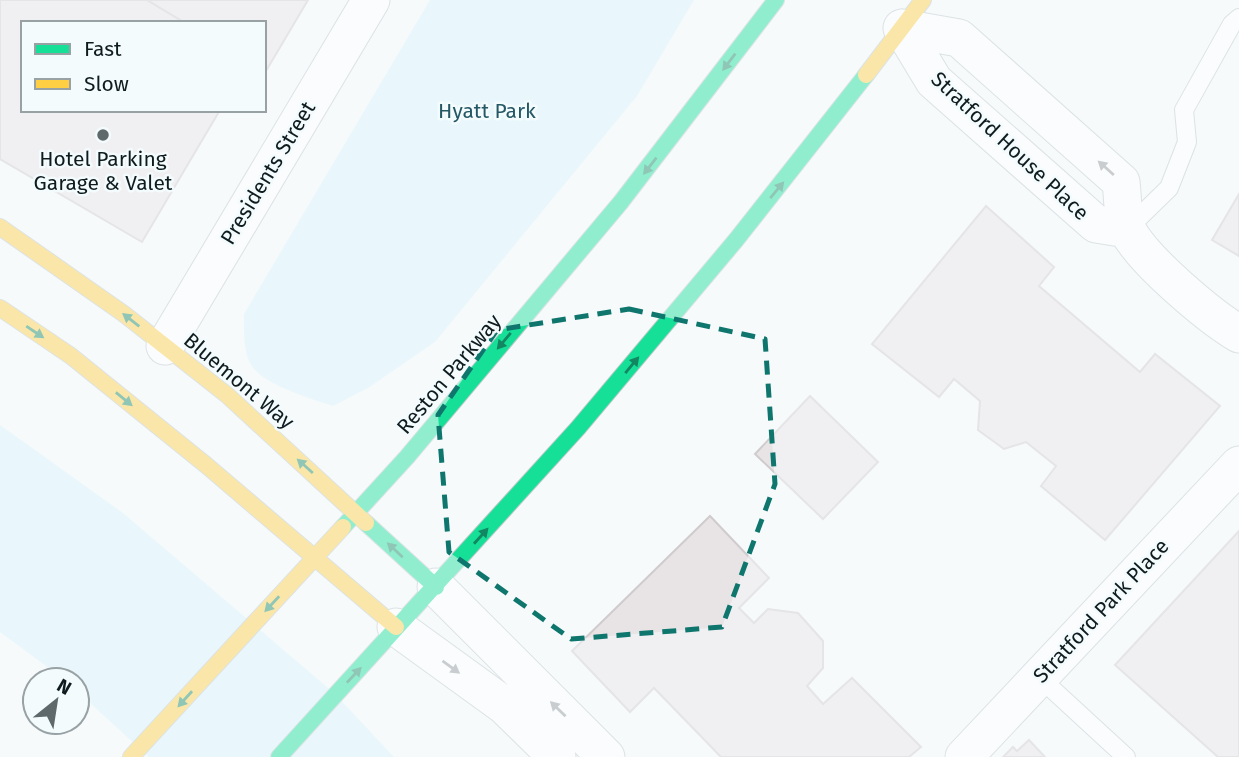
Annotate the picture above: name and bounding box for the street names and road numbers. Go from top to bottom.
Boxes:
street label: Stratford House Place [926,66,1094,226]
street label: Presidents Street [215,96,321,249]
street label: Reston Parkway [391,308,507,439]
street label: Bluemont Way [178,327,300,435]
street label: Stratford Park Place [1028,534,1174,688]

